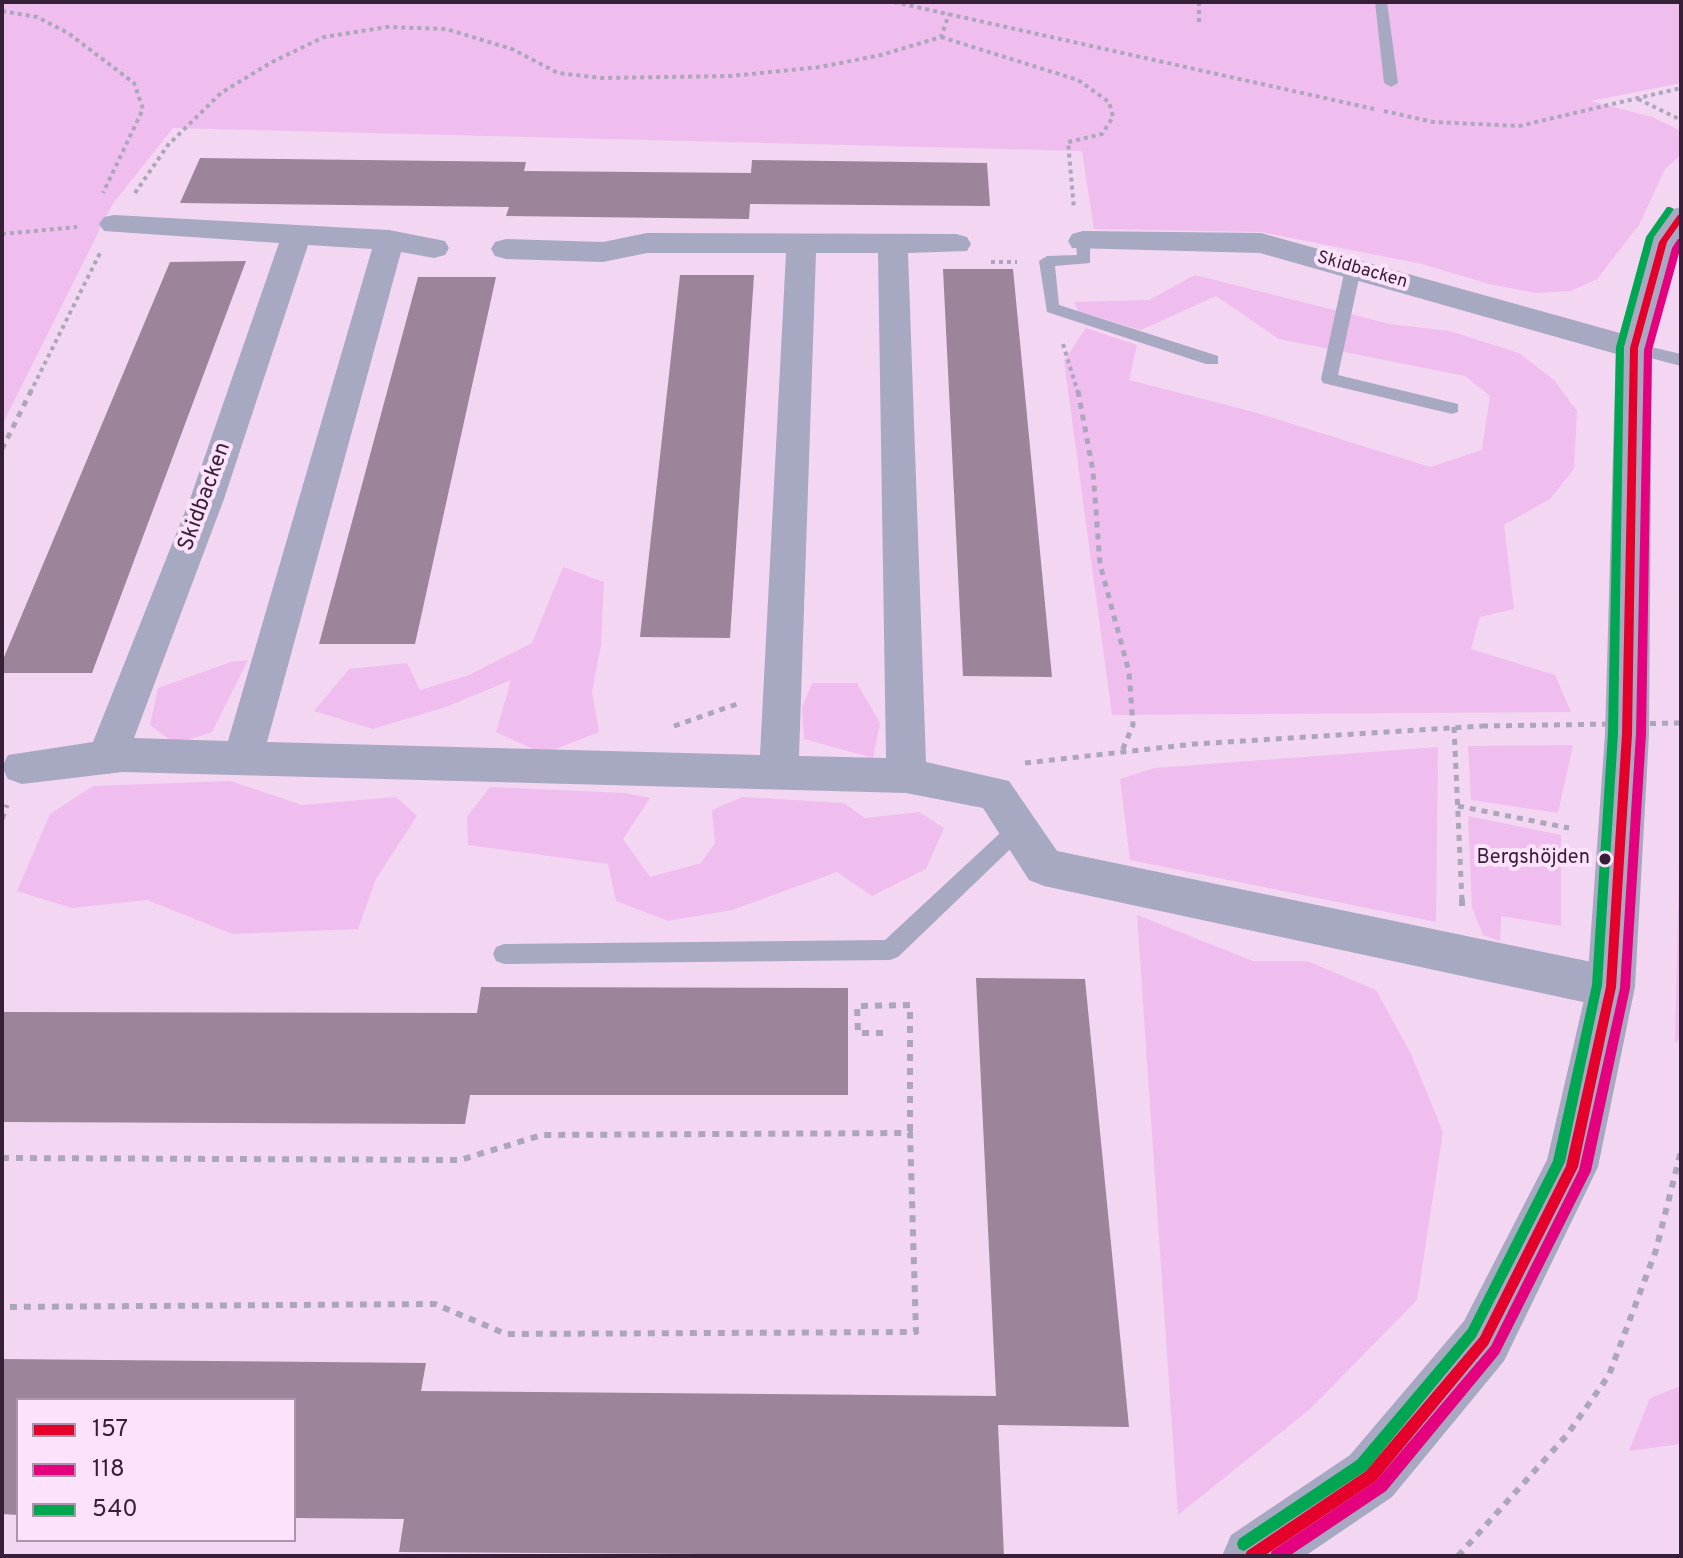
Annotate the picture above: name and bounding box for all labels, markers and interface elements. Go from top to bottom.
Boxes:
street label: Skidbacken [1314,248,1410,294]
street label: Skidbacken [174,439,238,555]
place label: Bergshöjden [1476,847,1590,871]
marker: Bergshöjden [1597,851,1613,867]
legend [16,1398,296,1542]
text: 157 [92,1415,128,1445]
text: 118 [92,1455,125,1485]
text: 540 [92,1495,138,1525]

